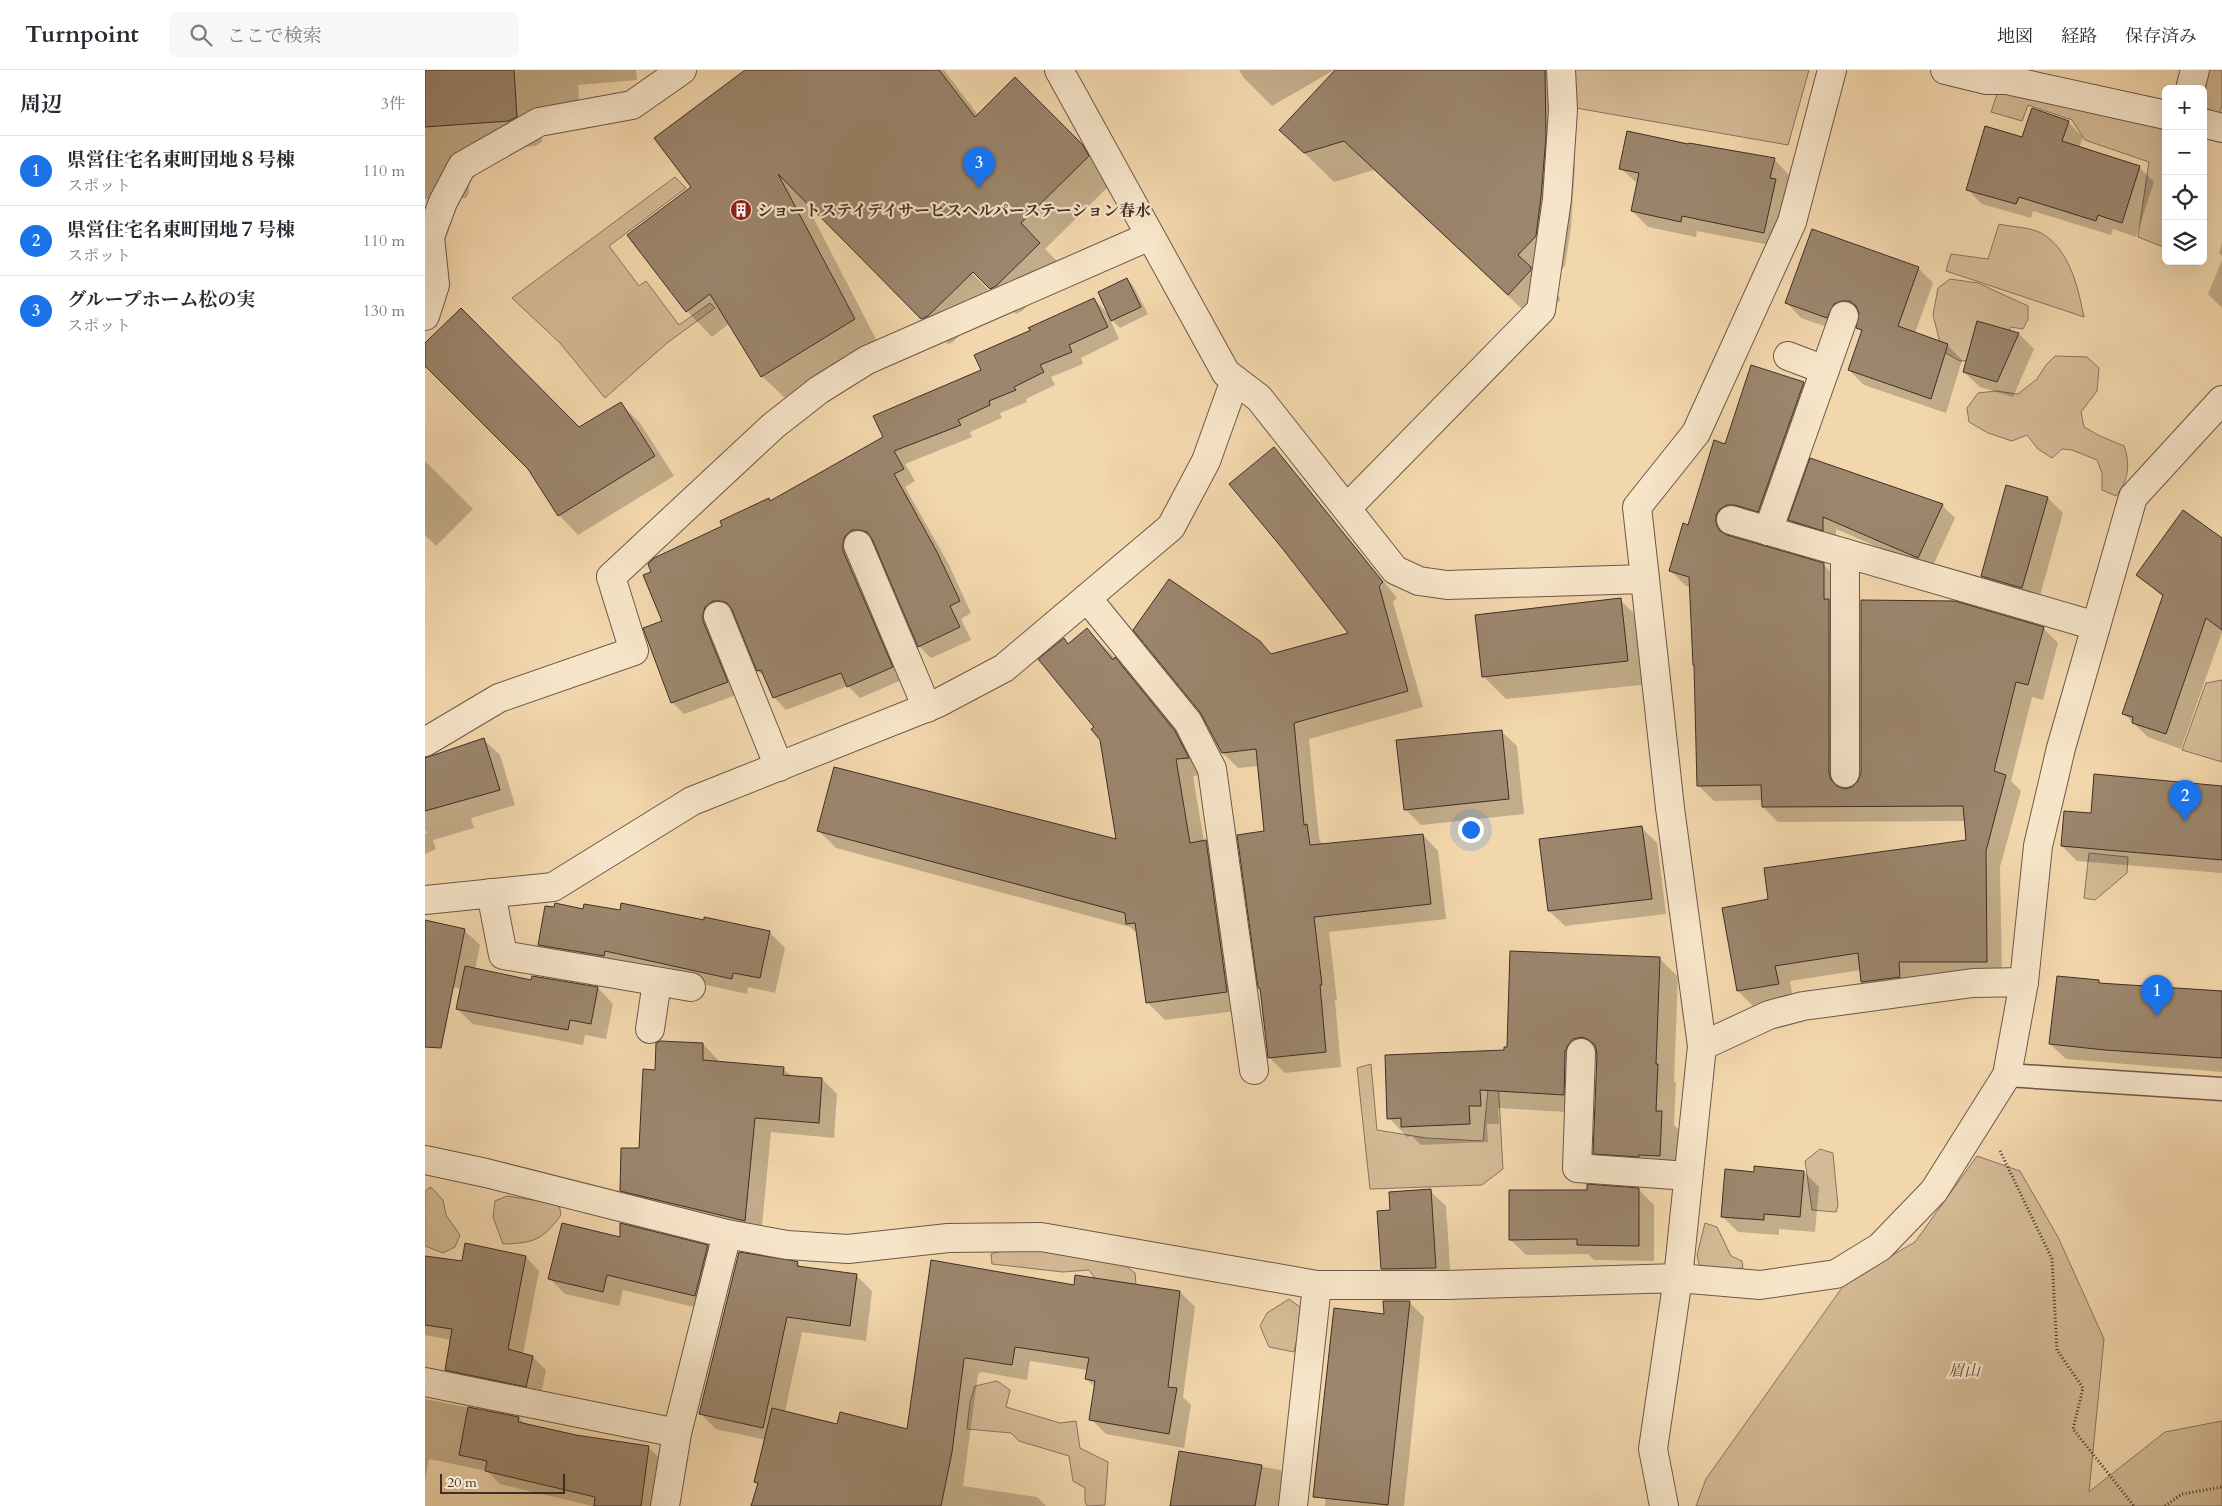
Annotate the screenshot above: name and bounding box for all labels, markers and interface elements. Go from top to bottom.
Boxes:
search box [169,12,519,57]
text: Turnpoint [25,18,139,51]
icon: search [187,21,215,49]
text: ここで検索 [227,23,322,49]
text: 地図 [1997,24,2033,49]
text: 経路 [2061,24,2097,49]
text: 保存済み [2125,24,2197,49]
map controls [2162,85,2207,265]
button: + [2162,85,2207,130]
text: 周辺 [20,90,62,119]
text: 3件 [381,93,405,115]
button: − [2162,130,2207,175]
text: 県営住宅名東町団地８号棟 [67,147,295,173]
pin: 3 [963,147,995,188]
text: 1 [32,160,40,182]
text: 110 m [363,160,405,182]
text: スポット [67,175,131,197]
button: locate [2162,175,2207,220]
building icon: ショートステイデイサービスヘルパーステーション春水 [729,198,753,222]
place label: ショートステイデイサービスヘルパーステーション春水 [757,200,1151,222]
text: 県営住宅名東町団地７号棟 [67,217,295,243]
button: layers [2162,220,2207,265]
text: 2 [32,230,40,252]
text: 110 m [363,230,405,252]
text: スポット [67,245,131,267]
text: グループホーム松の実 [67,287,255,313]
text: 3 [32,300,40,322]
text: 130 m [363,300,405,322]
text: スポット [67,315,131,337]
pin: 2 [2169,780,2201,821]
your location [1458,817,1484,843]
pin: 1 [2141,975,2173,1016]
park label: 眉山 [1948,1360,1982,1382]
scale bar [440,1471,565,1494]
text: 20 m [447,1473,477,1492]

